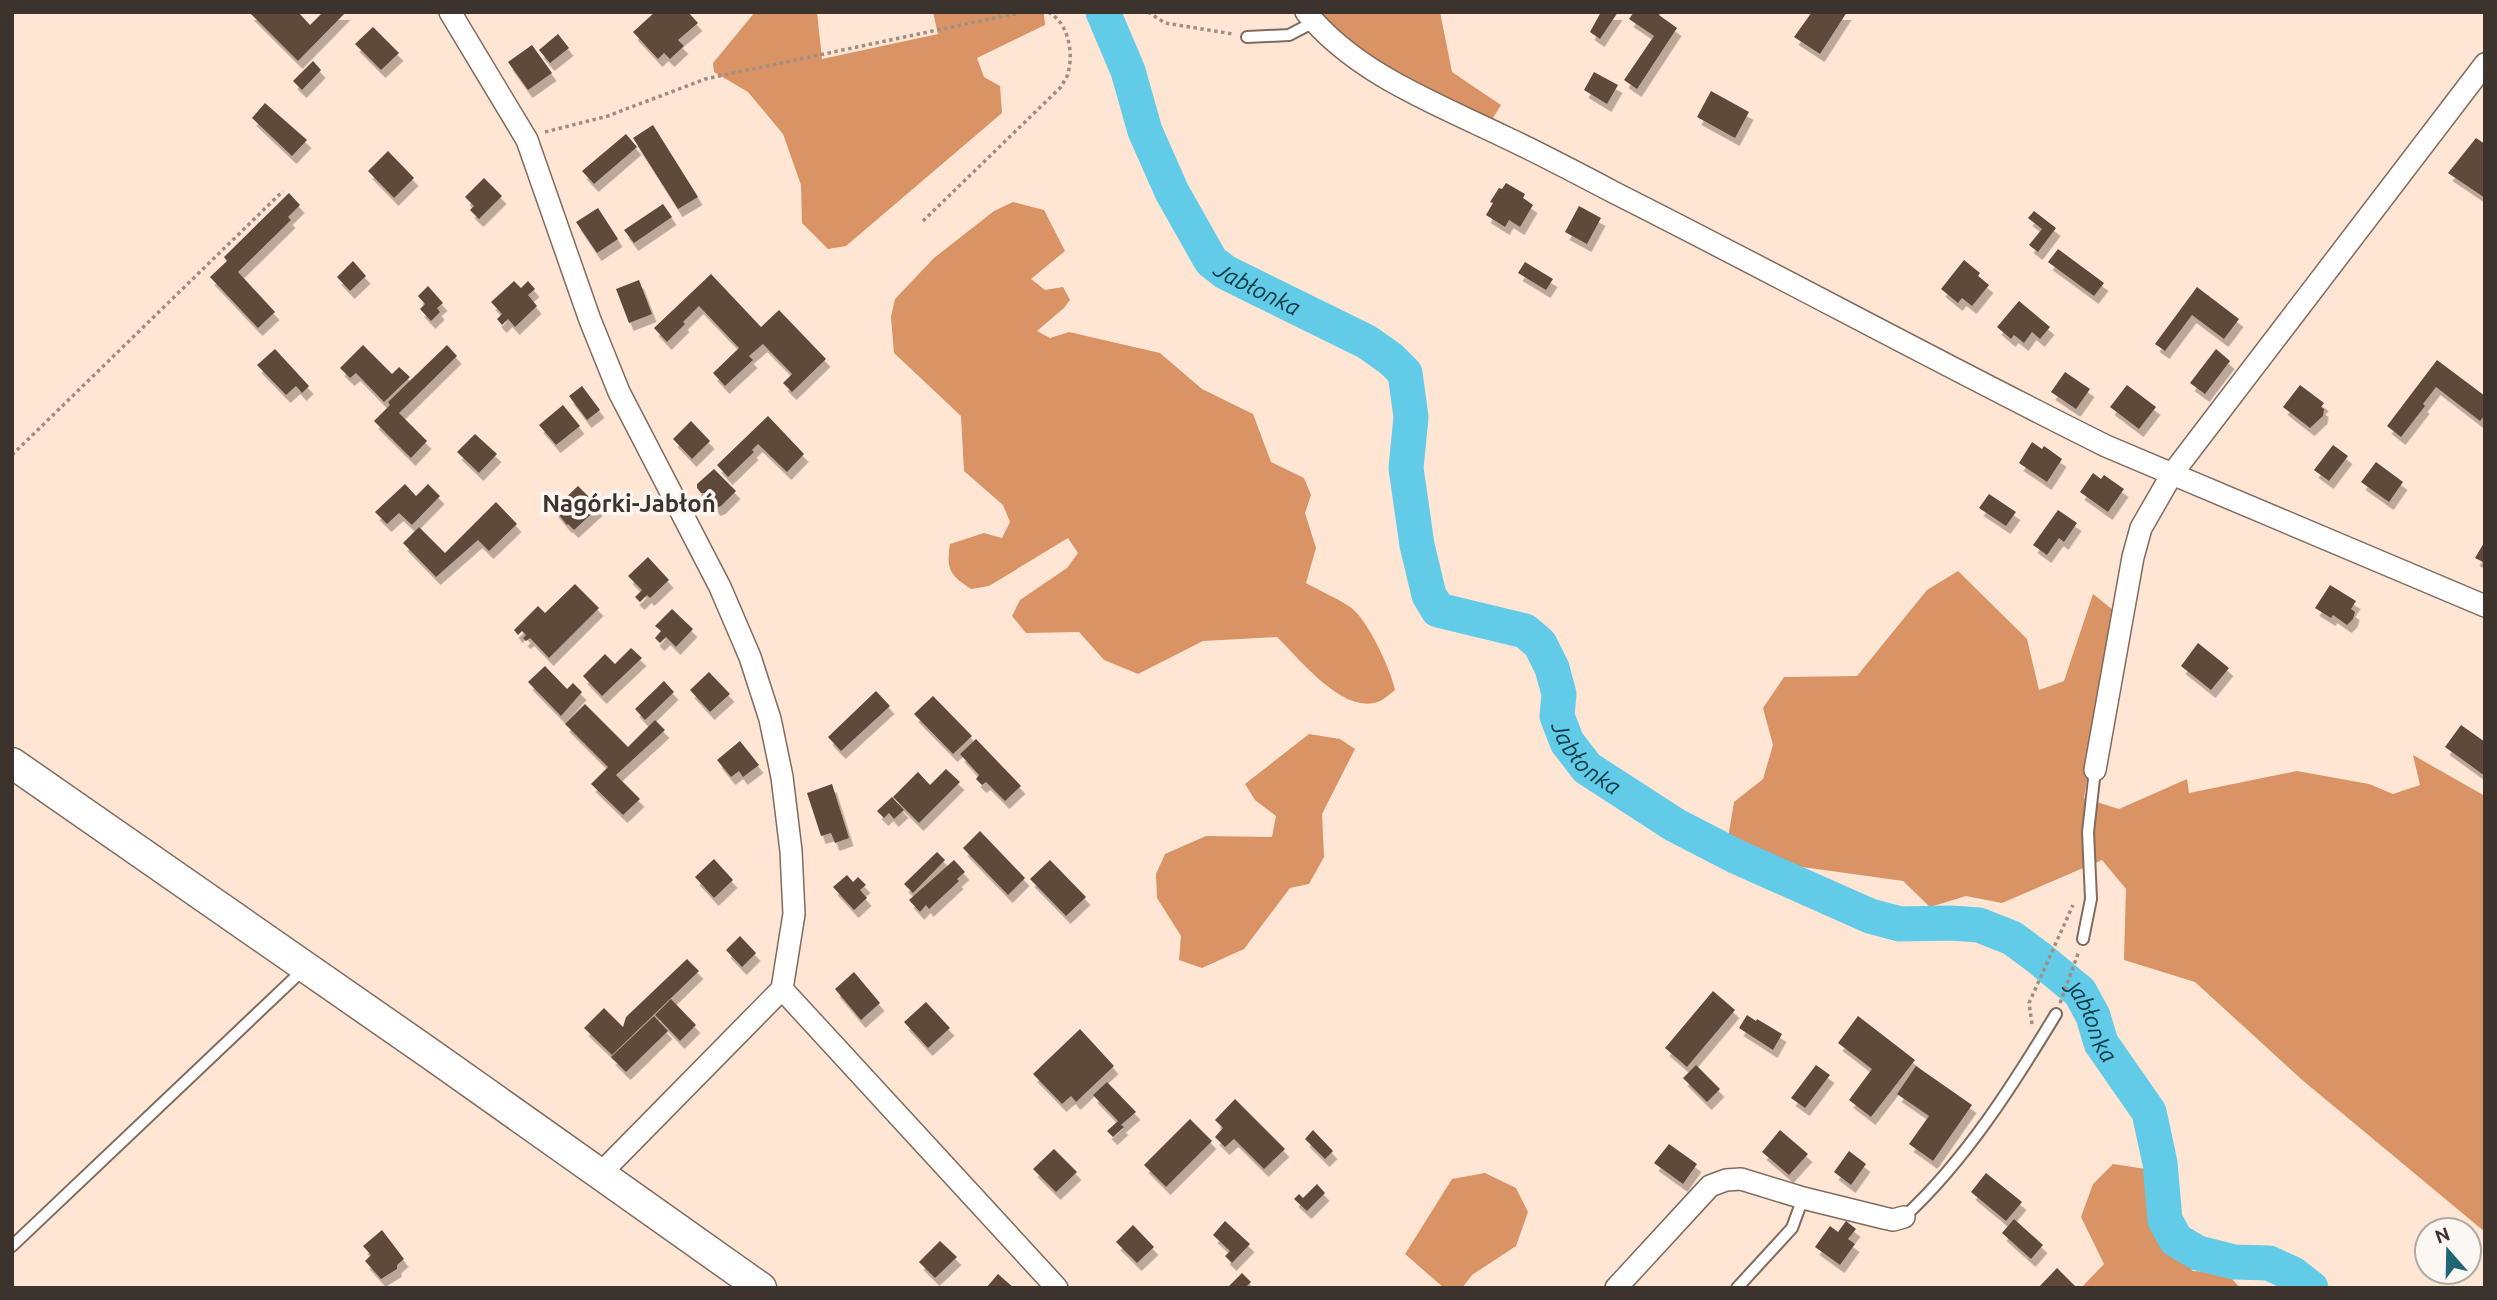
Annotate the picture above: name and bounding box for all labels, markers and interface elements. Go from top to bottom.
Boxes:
water label: Jabłonka [1209,256,1305,320]
district label: Nagórki-Jabłoń [542,490,716,517]
water label: Jabłonka [1547,717,1626,799]
water label: Jabłonka [2059,971,2123,1066]
north arrow [2413,1216,2483,1286]
text: N [2432,1222,2453,1248]

